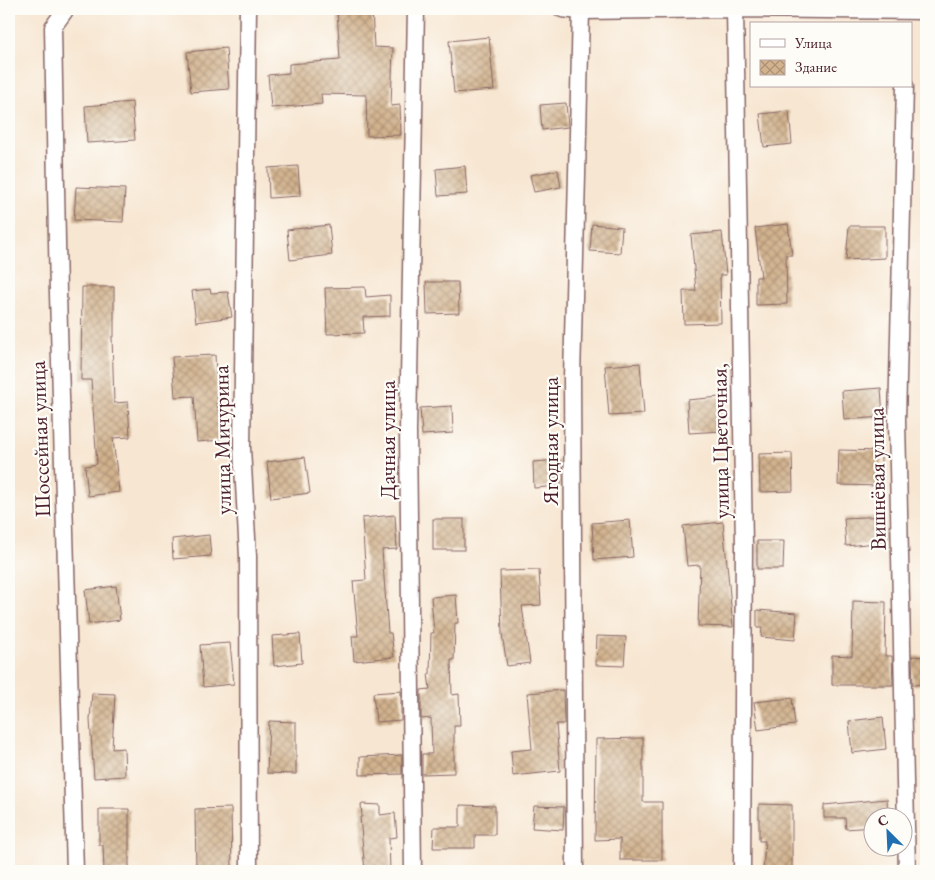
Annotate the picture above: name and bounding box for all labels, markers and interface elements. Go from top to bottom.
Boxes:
legend [750,22,912,88]
text: Улица [794,33,832,52]
text: Здание [795,57,837,76]
street label: Шоссейная улица [23,360,57,518]
street label: улица Цветочная, [704,363,736,519]
street label: улица Мичурина [206,365,238,515]
street label: Ягодная улица [536,376,565,506]
street label: Дачная улица [373,380,402,500]
street label: Вишнёвая улица [861,407,893,551]
north arrow [862,808,912,858]
text: С [875,810,891,830]

